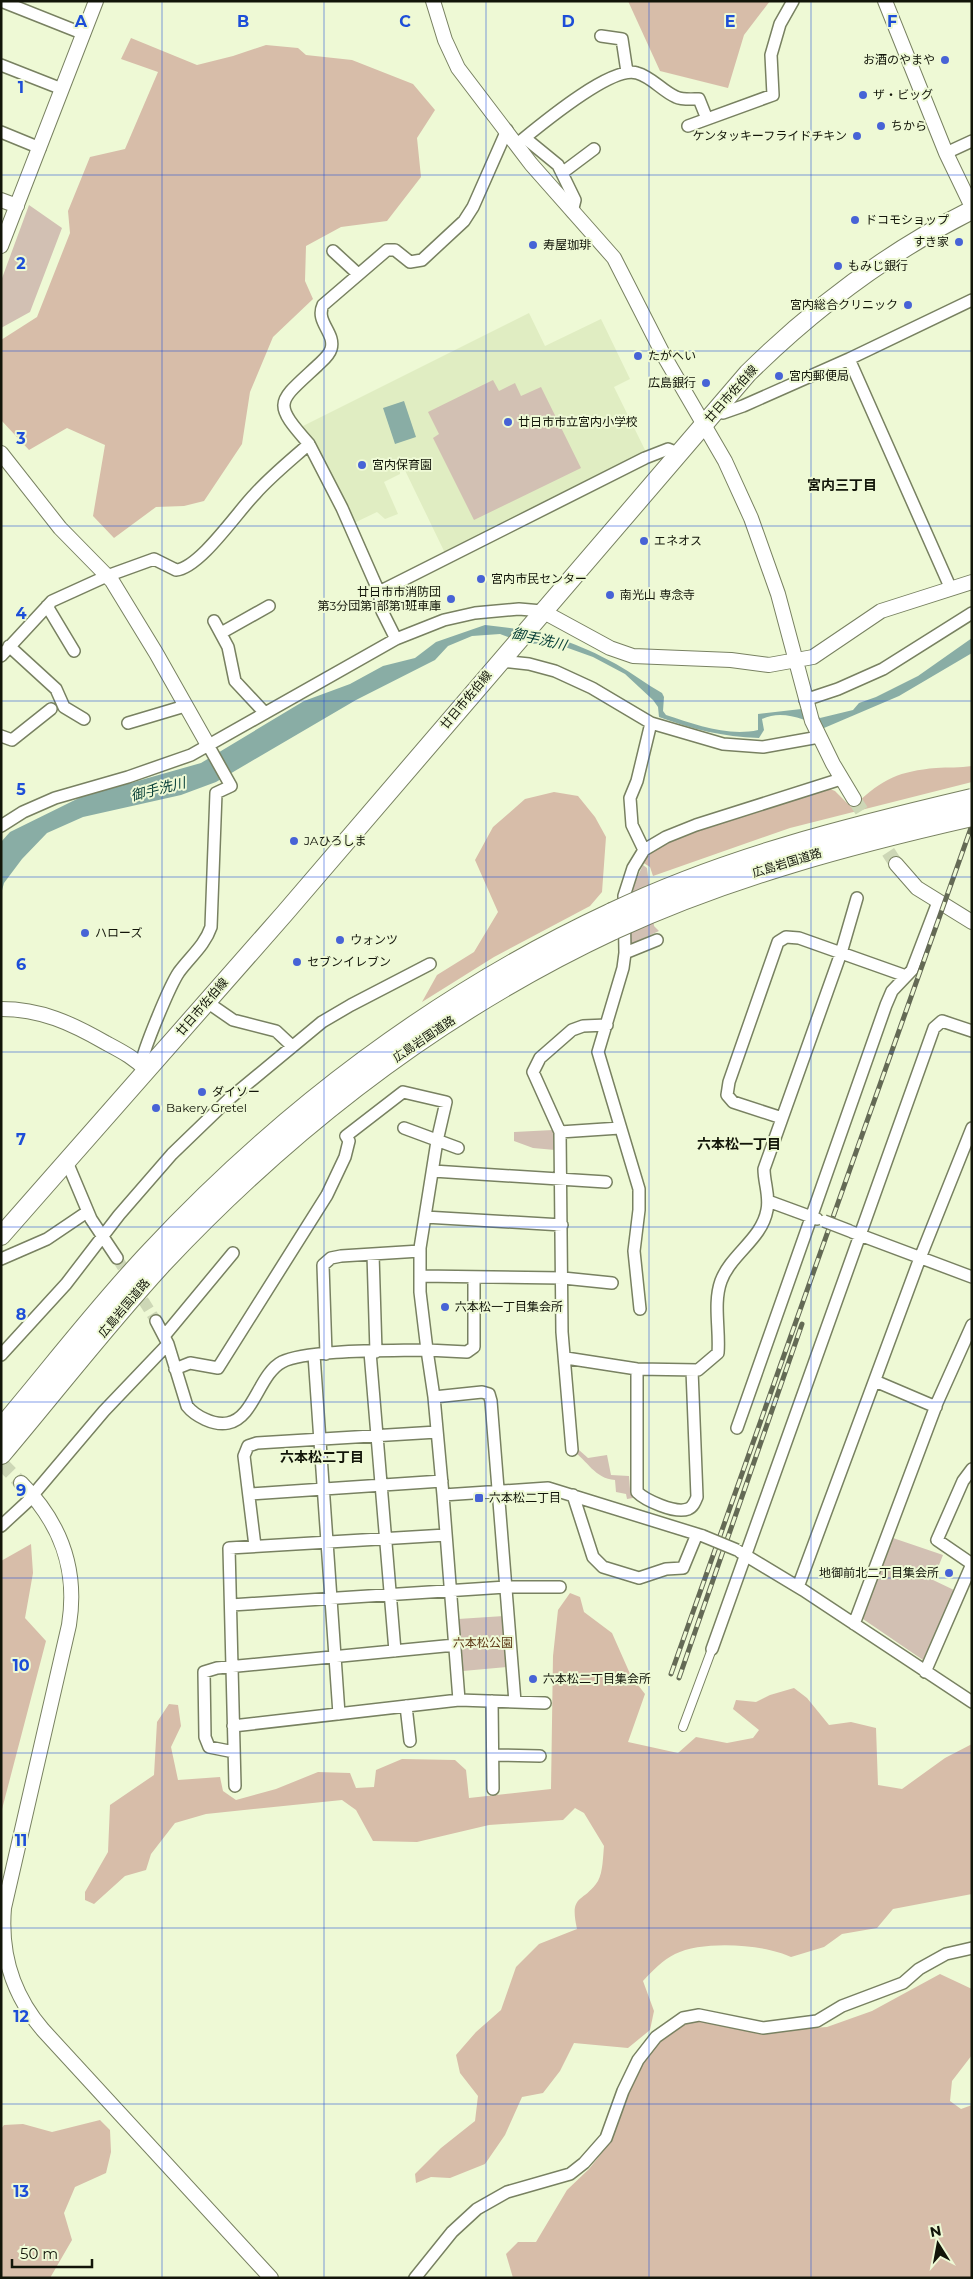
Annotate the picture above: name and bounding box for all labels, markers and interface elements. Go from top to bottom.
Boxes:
text: A [74,12,88,31]
text: B [237,12,249,31]
text: C [399,12,411,31]
text: D [561,12,575,31]
text: E [725,12,735,31]
text: F [887,12,897,31]
place label: お酒のやまや [863,52,935,67]
marker: お酒のやまや [939,54,951,66]
text: 1 [18,78,24,97]
place label: ザ・ビッグ [873,87,933,102]
marker: ザ・ビッグ [857,89,869,101]
place label: ちから [891,118,927,133]
marker: ちから [875,120,887,132]
place label: ケンタッキーフライドチキン [692,128,847,143]
marker: ケンタッキーフライドチキン [851,130,863,142]
place label: ドコモショップ [865,212,949,227]
marker: ドコモショップ [849,214,861,226]
place label: すき家 [913,234,949,249]
marker: すき家 [953,236,965,248]
place label: 寿屋珈琲 [543,237,591,252]
marker: 寿屋珈琲 [527,239,539,251]
text: 2 [16,254,26,273]
place label: もみじ銀行 [848,258,908,273]
marker: もみじ銀行 [832,260,844,272]
place label: 宮内総合クリニック [790,297,898,312]
marker: 宮内総合クリニック [902,299,914,311]
place label: たがへい [648,348,696,363]
marker: たがへい [632,350,644,362]
street label: 廿日市佐伯線 [701,362,760,425]
place label: 宮内郵便局 [789,368,849,383]
marker: 宮内郵便局 [773,370,785,382]
place label: 広島銀行 [648,375,696,390]
marker: 広島銀行 [700,377,712,389]
place label: 廿日市市立宮内小学校 [518,414,638,429]
marker: 廿日市市立宮内小学校 [502,416,514,428]
text: 3 [15,429,26,448]
place label: 宮内保育園 [372,457,432,472]
marker: 宮内保育園 [356,459,368,471]
district label: 宮内三丁目 [807,476,877,494]
place label: エネオス [654,533,702,548]
marker: エネオス [638,535,650,547]
place label: 宮内市民センター [491,571,587,586]
marker: 宮内市民センター [475,573,487,585]
place label: 廿日市市消防団 第3分団第1部第1班車庫 [318,584,441,613]
place label: 南光山 専念寺 [620,587,695,602]
marker: 南光山 専念寺 [604,589,616,601]
marker: 廿日市市消防団 第3分団第1部第1班車庫 [445,593,457,605]
text: 4 [15,604,27,623]
water label: 御手洗川 [510,624,570,655]
street label: 廿日市佐伯線 [437,667,495,732]
water label: 御手洗川 [129,773,189,805]
text: 5 [16,780,26,799]
place label: JAひろしま [303,833,366,848]
marker: JAひろしま [288,835,300,847]
street label: 広島岩国道路 [750,845,823,880]
place label: ハローズ [95,925,142,940]
marker: ハローズ [79,927,91,939]
place label: ウォンツ [350,932,398,947]
marker: ウォンツ [334,934,346,946]
place label: セブンイレブン [307,954,391,969]
text: 6 [16,955,26,974]
marker: セブンイレブン [291,956,303,968]
street label: 廿日市佐伯線 [172,975,231,1039]
street label: 広島岩国道路 [390,1012,458,1065]
place label: ダイソー [212,1084,260,1099]
marker: ダイソー [196,1086,208,1098]
place label: Bakery Gretel [166,1100,247,1115]
marker: Bakery Gretel [150,1102,162,1114]
text: 7 [16,1130,26,1149]
district label: 六本松一丁目 [697,1135,781,1153]
street label: 広島岩国道路 [95,1275,153,1340]
place label: 六本松一丁目集会所 [455,1299,563,1314]
marker: 六本松一丁目集会所 [439,1301,451,1313]
text: 8 [16,1305,26,1324]
district label: 六本松二丁目 [280,1448,364,1466]
text: 9 [16,1481,26,1500]
place label: 六本松二丁目 [489,1490,561,1505]
marker: 六本松二丁目 [473,1492,485,1504]
place label: 地御前北二丁目集会所 [819,1565,939,1580]
marker: 地御前北二丁目集会所 [943,1567,955,1579]
park label: 六本松公園 [453,1635,513,1650]
text: 10 [12,1656,30,1675]
place label: 六本松二丁目集会所 [543,1671,651,1686]
marker: 六本松二丁目集会所 [527,1673,539,1685]
text: 11 [15,1831,27,1850]
text: 12 [13,2007,29,2026]
text: 13 [13,2182,29,2201]
north arrow [913,2219,963,2269]
text: N [928,2221,943,2241]
scale bar [12,2236,92,2268]
text: 50 m [20,2244,58,2263]

